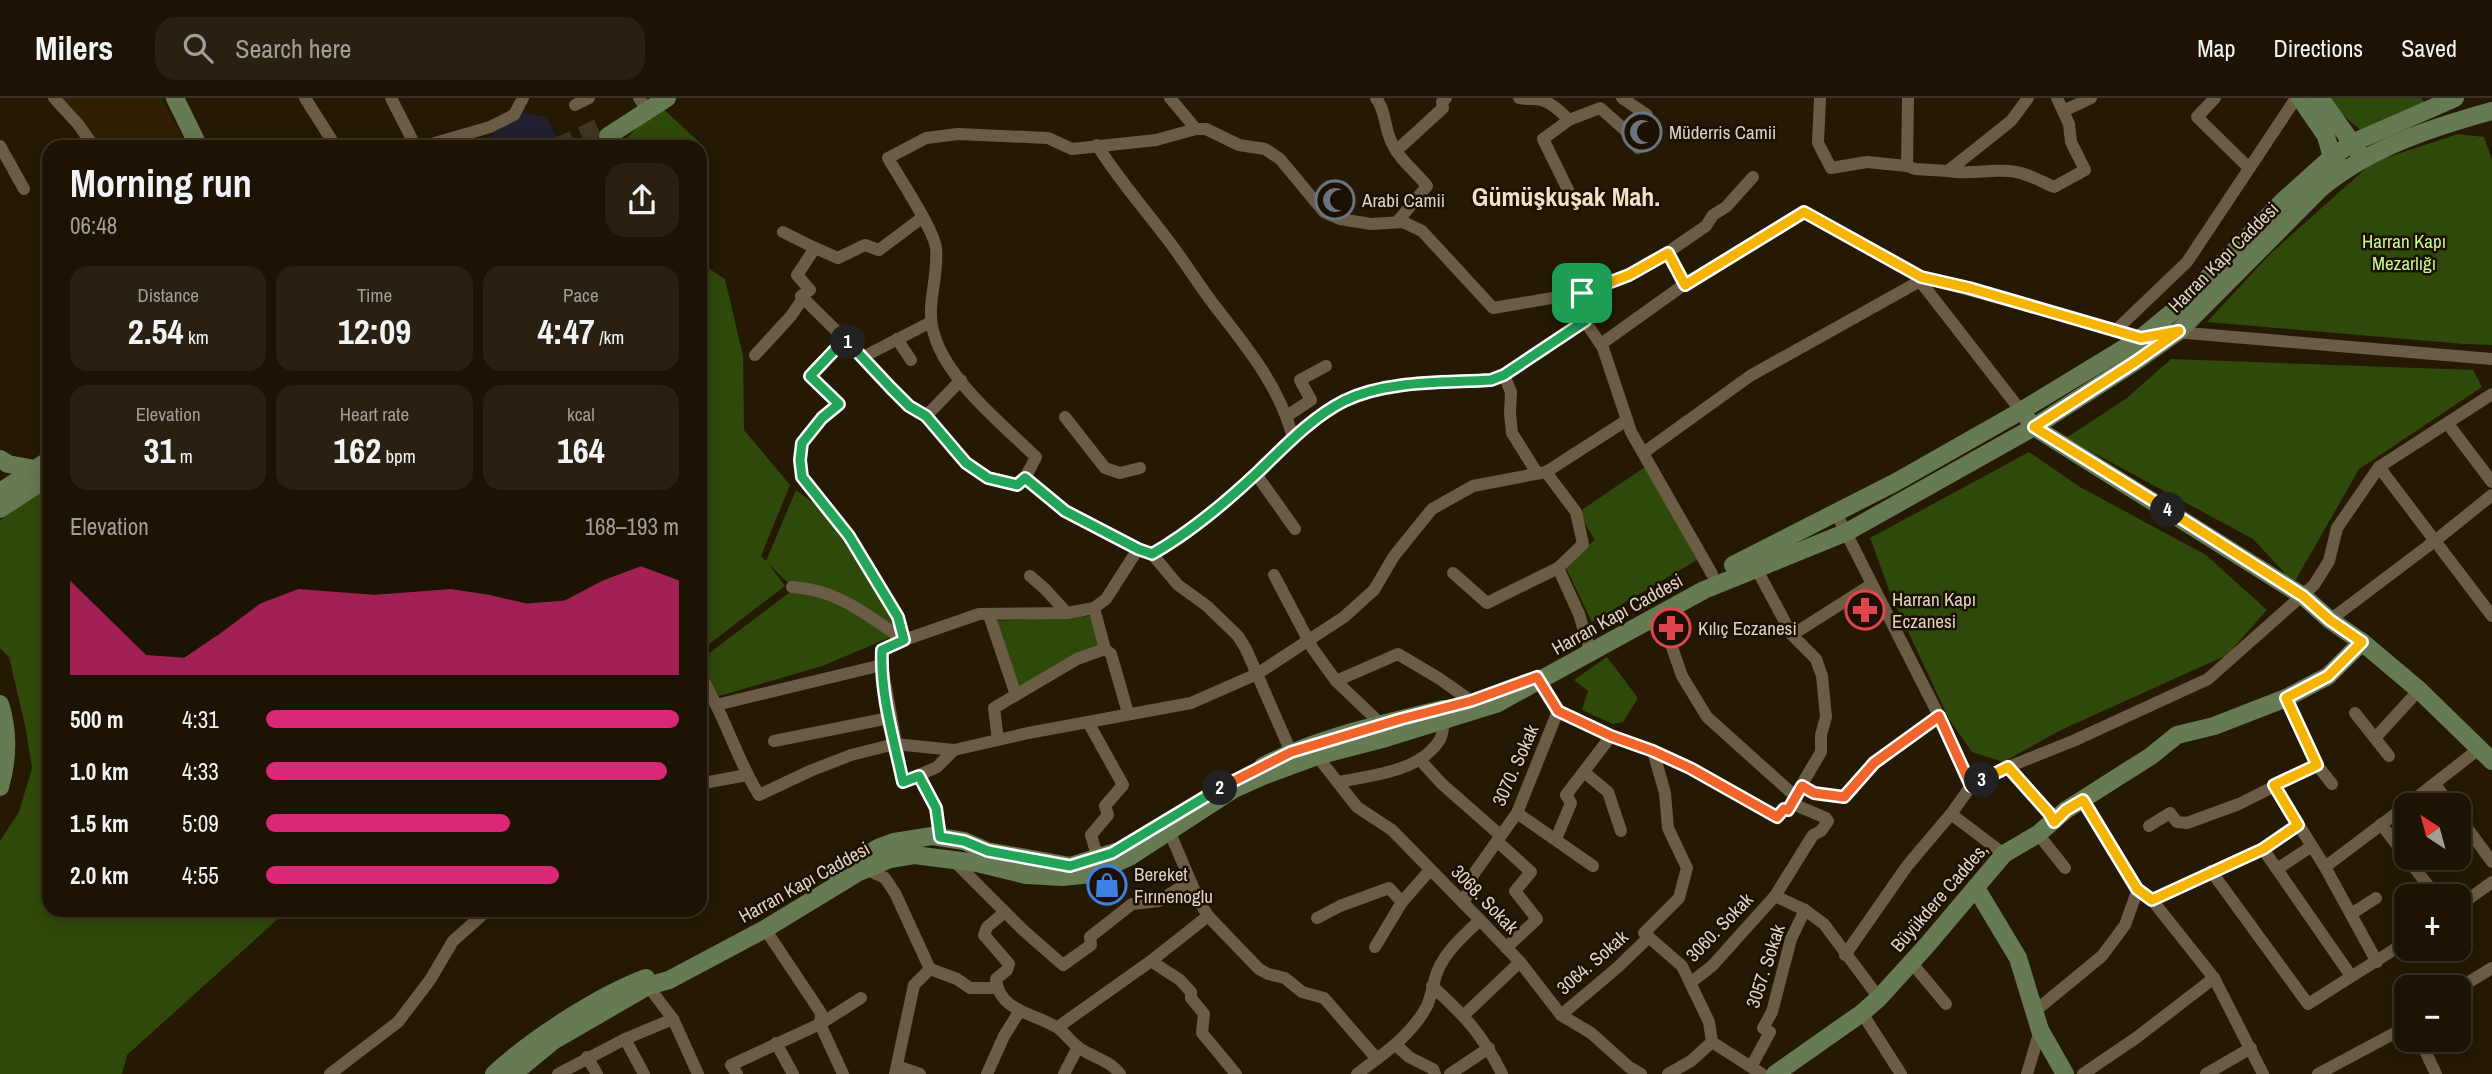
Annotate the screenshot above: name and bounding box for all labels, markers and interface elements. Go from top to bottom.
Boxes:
search box [155,17,645,80]
text: Milers [35,26,113,70]
icon: search [179,29,217,67]
text: Search here [235,31,351,66]
text: Map [2197,32,2235,64]
text: Directions [2273,32,2363,64]
text: Saved [2401,32,2457,64]
mosque icon: Müderris Camii [1621,111,1663,153]
place label: Müderris Camii [1669,119,1776,145]
text: Morning run [70,158,252,209]
button: share [605,163,679,237]
mosque icon: Arabi Camii [1314,179,1356,221]
district label: Gümüşkuşak Mah. [1472,179,1660,214]
place label: Arabi Camii [1361,187,1445,213]
street label: Harran Kapı Caddesi [2162,196,2284,318]
text: 06:48 [70,210,117,241]
park label: Harran Kapı Mezarlığı [2362,228,2446,276]
pin [1552,263,1612,323]
icon: arrive [1563,274,1601,312]
text: Distance [137,282,199,308]
text: Time [357,282,392,308]
text: Pace [563,282,599,308]
text: 2.54 [128,308,184,355]
text: 12:09 [338,308,411,355]
text: 4:47 [537,308,595,355]
text: km [184,324,209,350]
text: /km [595,324,624,350]
pin: 1 [830,324,866,360]
text: 1 [843,328,852,354]
text: Elevation [136,401,201,427]
text: Heart rate [340,401,409,427]
text: kcal [567,401,595,427]
text: 31 [144,427,175,474]
text: 162 [333,427,381,474]
text: 164 [557,427,605,474]
text: m [175,443,193,469]
text: bpm [381,443,416,469]
pin: 4 [2150,492,2186,528]
text: 4 [2163,496,2172,522]
text: Elevation [70,511,149,542]
text: 168–193 m [585,511,679,542]
street label: Harran Kapı Caddesi [1547,567,1687,661]
place label: Harran Kapı Eczanesi [1892,586,1976,634]
pharmacy icon: Harran Kapı Eczanesi [1844,589,1886,631]
pharmacy icon: Kılıç Eczanesi [1650,607,1692,649]
place label: Kılıç Eczanesi [1698,615,1797,641]
text: 500 m [70,704,123,735]
text: 4:31 [182,704,219,735]
street label: 3070. Sokak [1486,720,1545,810]
text: 1.0 km [70,756,129,787]
text: 4:33 [182,756,219,787]
pin: 3 [1965,762,2000,798]
text: 3 [1977,766,1986,792]
pin: 2 [1202,770,1238,806]
text: 2 [1215,774,1224,800]
north arrow [2394,793,2471,870]
map controls [2394,793,2471,1052]
text: 1.5 km [70,808,129,839]
text: 5:09 [182,808,219,839]
street label: Harran Kapı Caddesi [734,835,874,929]
street label: Büyükdere Caddes, [1884,837,1994,957]
street label: 3068. Sokak [1446,859,1525,939]
text: 2.0 km [70,860,129,891]
text: 4:55 [182,860,219,891]
place label: Bereket Fırınenoglu [1134,861,1213,909]
shop icon: Bereket Fırınenoglu [1086,864,1128,906]
button: + [2394,884,2471,961]
street label: 3060. Sokak [1680,887,1759,967]
street label: 3057. Sokak [1739,921,1791,1011]
street label: 3064. Sokak [1551,924,1633,1000]
button: − [2394,975,2471,1052]

